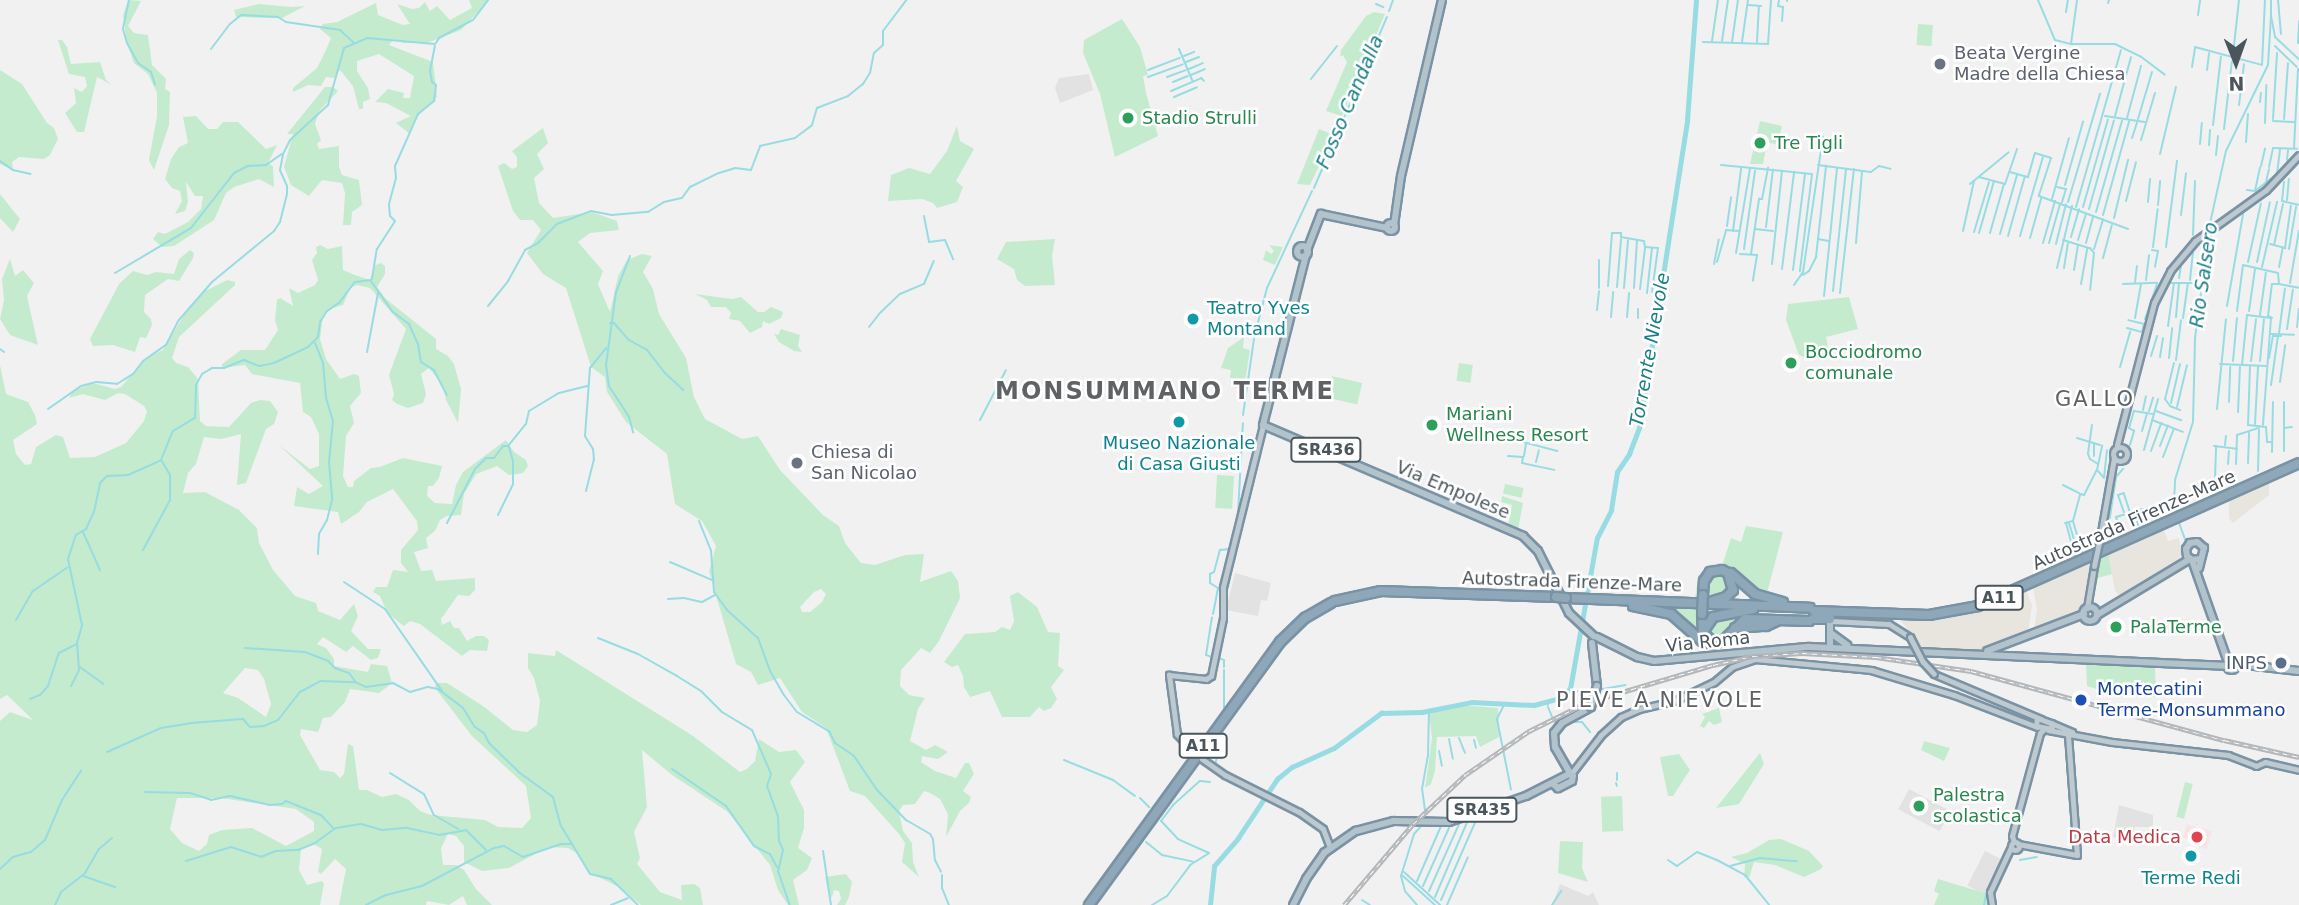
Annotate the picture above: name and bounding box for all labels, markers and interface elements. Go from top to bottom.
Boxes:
north arrow [2201,28,2271,98]
water label: Fosso Candalla [1312,32,1388,172]
place label: Beata Vergine Madre della Chiesa [1954,43,2126,86]
marker: Beata Vergine Madre della Chiesa [1932,56,1948,72]
text: N [2228,73,2245,95]
place label: Stadio Strulli [1142,107,1257,129]
marker: Stadio Strulli [1120,110,1136,126]
place label: Tre Tigli [1774,132,1843,154]
marker: Tre Tigli [1752,135,1768,151]
water label: Rio Salsero [2185,221,2223,329]
water label: Torrente Nievole [1625,271,1675,429]
place label: Teatro Yves Montand [1207,298,1310,340]
marker: Teatro Yves Montand [1185,311,1201,327]
place label: Bocciodromo comunale [1805,342,1922,384]
marker: Bocciodromo comunale [1783,355,1799,371]
district label: MONSUMMANO TERME [997,378,1333,406]
district label: GALLO [2056,386,2134,412]
place label: Mariani Wellness Resort [1446,404,1588,446]
marker: Museo Nazionale di Casa Giusti [1171,414,1187,430]
marker: Mariani Wellness Resort [1424,417,1440,433]
place label: Museo Nazionale di Casa Giusti [1103,433,1255,476]
road number: SR436 [1289,438,1363,463]
place label: Chiesa di San Nicolao [811,442,917,484]
marker: Chiesa di San Nicolao [789,455,805,471]
street label: Via Empolese [1393,456,1513,524]
street label: Autostrada Firenze-Mare [2029,465,2239,575]
street label: Autostrada Firenze-Mare [1462,567,1682,597]
road number: A11 [1974,586,2024,610]
place label: PalaTerme [2130,616,2222,638]
marker: PalaTerme [2108,619,2124,635]
street label: Via Roma [1665,627,1751,657]
place label: INPS [2226,652,2267,674]
marker: INPS [2273,655,2289,671]
place label: Montecatini Terme-Monsummano [2097,679,2285,722]
district label: PIEVE A NIEVOLE [1558,687,1762,713]
marker: Montecatini Terme-Monsummano [2071,690,2091,710]
road number: A11 [1178,734,1228,758]
place label: Palestra scolastica [1933,785,2022,828]
road number: SR435 [1445,797,1519,822]
marker: Palestra scolastica [1911,798,1927,814]
place label: Data Medica [2068,826,2181,848]
marker: Data Medica [2187,827,2207,847]
marker: Terme Redi [2183,848,2199,864]
place label: Terme Redi [2141,867,2241,889]

